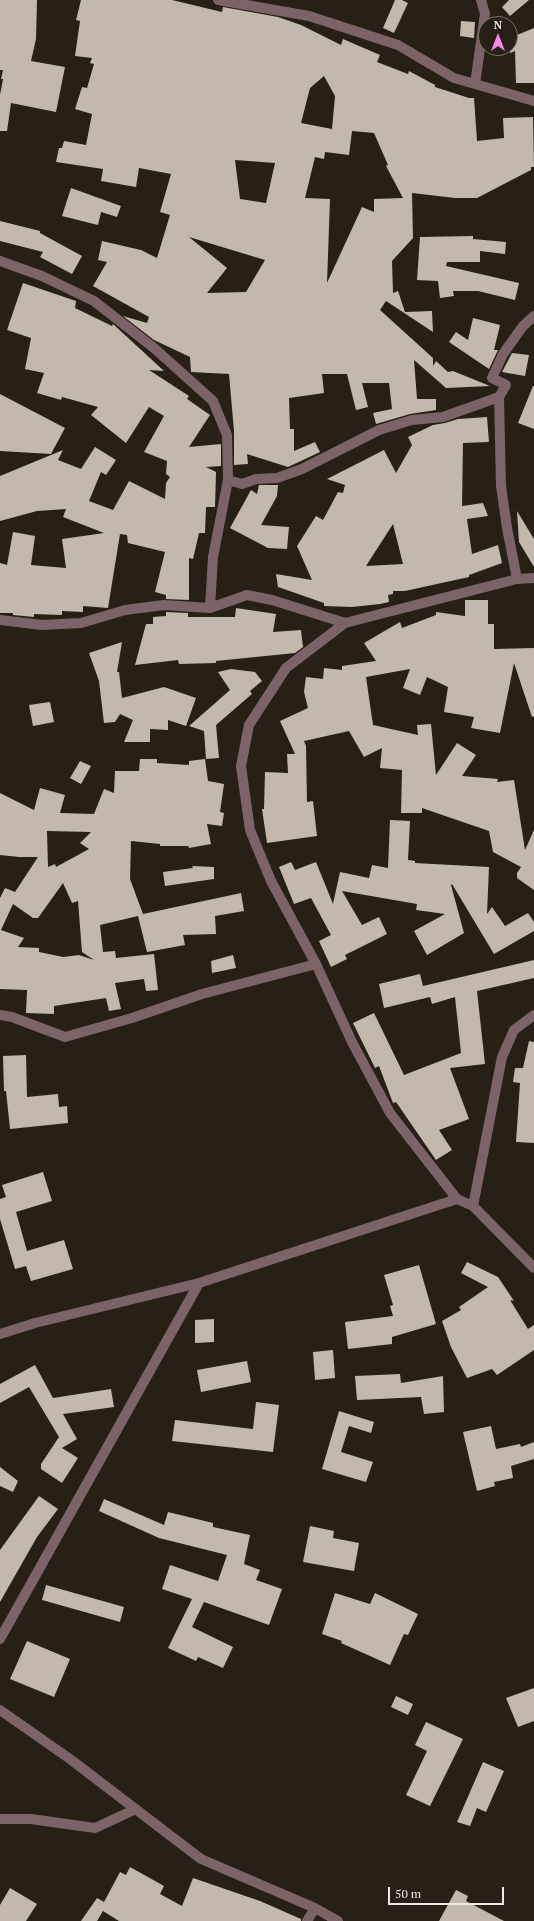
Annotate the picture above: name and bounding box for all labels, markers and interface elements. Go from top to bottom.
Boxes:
north arrow [478,16,518,56]
text: N [494,18,502,32]
scale bar [390,1879,506,1905]
text: 50 m [395,1886,421,1901]

